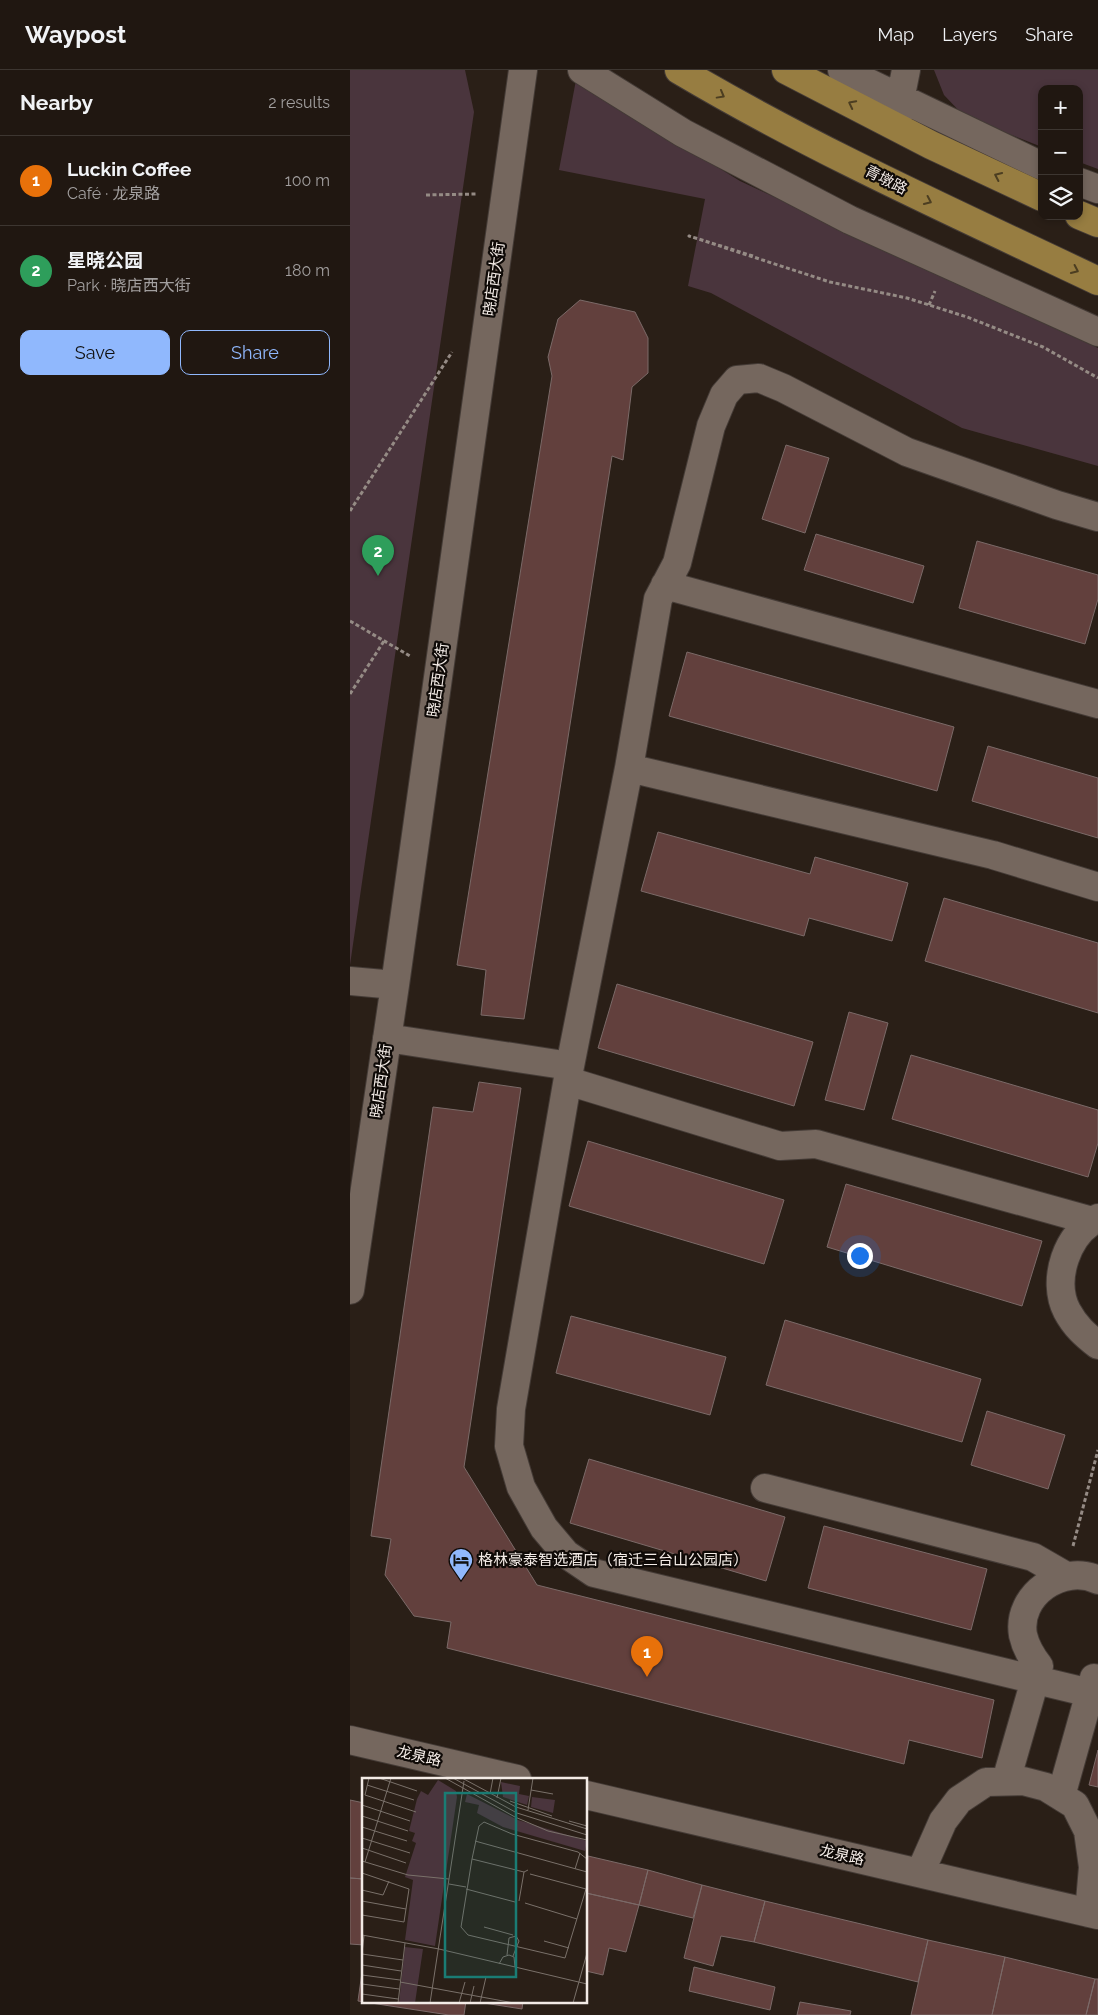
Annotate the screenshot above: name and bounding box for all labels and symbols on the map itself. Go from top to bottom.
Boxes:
one-way arrow [716,88,725,98]
one-way arrow [848,100,857,110]
street label: 青墩路 [862,162,910,198]
one-way arrow [994,172,1003,182]
one-way arrow [923,194,932,205]
street label: 晓店西大街 [480,241,508,317]
one-way arrow [1070,264,1079,274]
pin: 2 [362,535,394,576]
street label: 晓店西大街 [424,642,452,718]
street label: 晓店西大街 [367,1043,395,1119]
your location [847,1243,873,1269]
hotel icon: 格林豪泰智选酒店（宿迁三台山公园店） [448,1547,474,1581]
place label: 格林豪泰智选酒店（宿迁三台山公园店） [478,1551,748,1569]
pin: 1 [631,1636,663,1677]
street label: 龙泉路 [395,1742,443,1770]
inset map [362,1778,588,2002]
street label: 龙泉路 [818,1841,866,1869]

